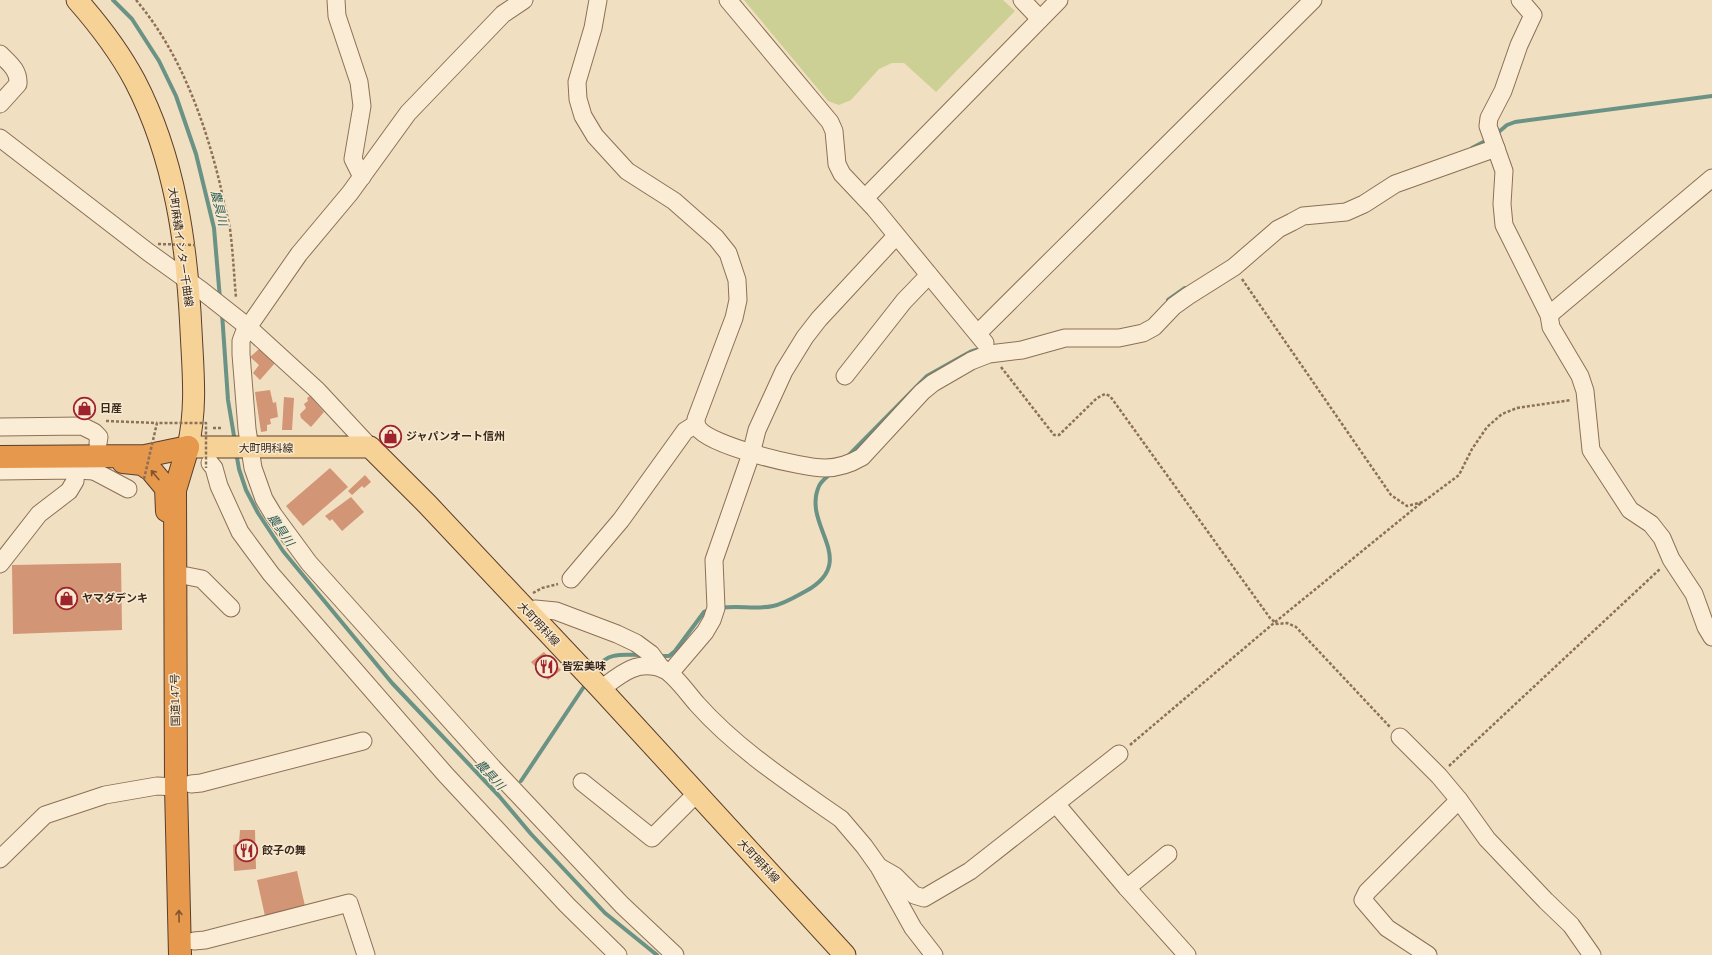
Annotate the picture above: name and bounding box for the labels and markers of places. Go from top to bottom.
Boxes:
shop icon: 日産 [71,395,97,421]
place label: 日産 [100,401,122,415]
shop icon: ジャパンオート信州 [377,423,403,449]
place label: ジャパンオート信州 [406,429,505,443]
shop icon: ヤマダデンキ [54,585,80,611]
place label: ヤマダデンキ [82,591,148,605]
restaurant icon: 皆宏美味 [533,653,559,679]
place label: 皆宏美味 [562,659,606,673]
restaurant icon: 餃子の舞 [233,837,259,863]
place label: 餃子の舞 [262,843,306,857]

